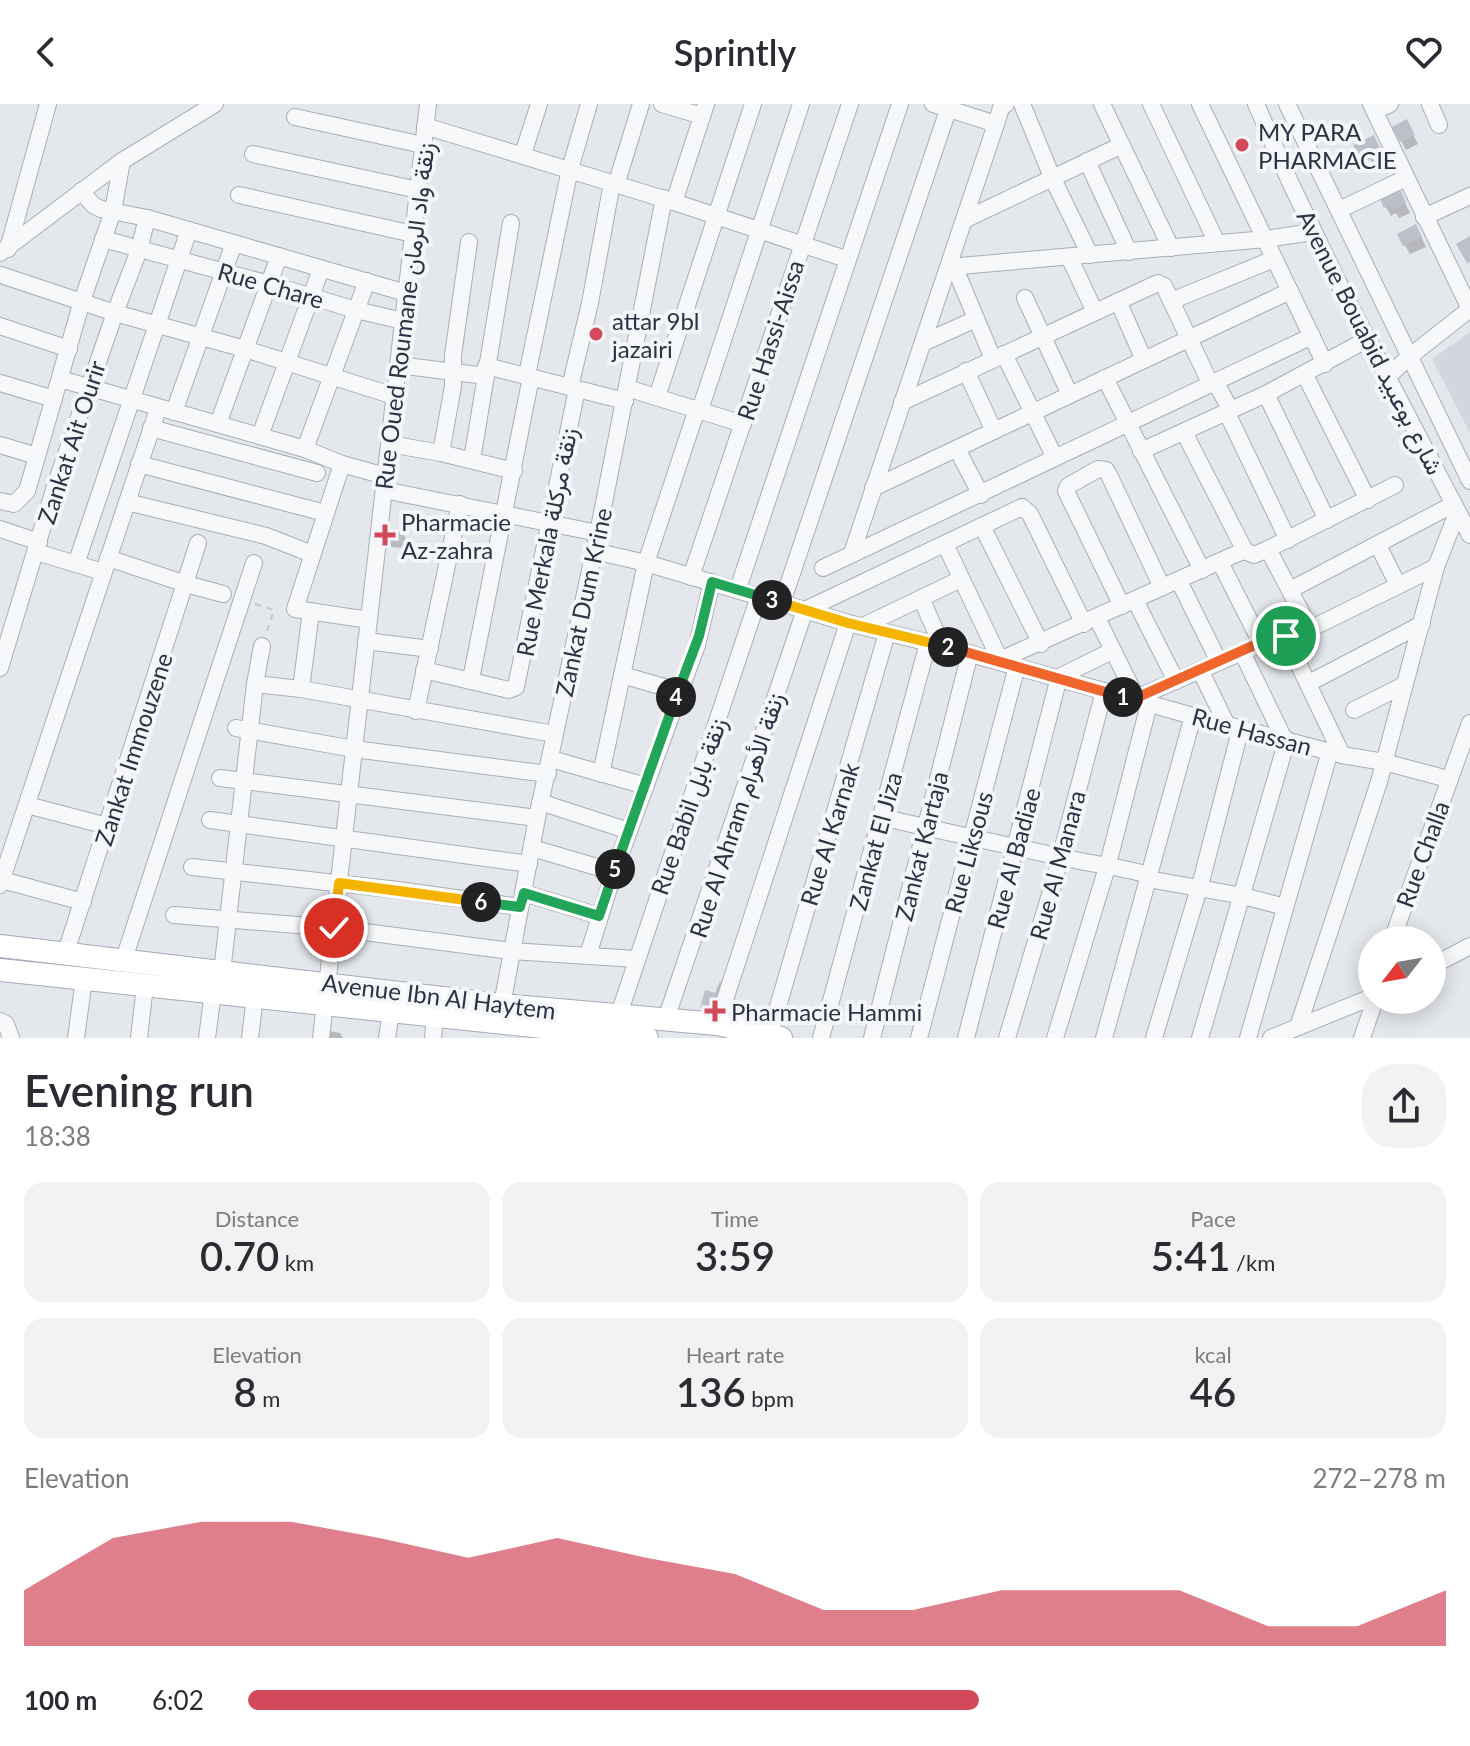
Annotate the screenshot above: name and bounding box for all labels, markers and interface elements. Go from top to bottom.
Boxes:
icon: back [24,30,68,74]
text: Sprintly [674,30,796,74]
icon: heart [1402,30,1446,74]
place label: MY PARA PHARMACIE [1258,117,1397,174]
marker: MY PARA PHARMACIE [1233,136,1251,154]
street label: Rue Oued Roumane زنقة واد الرمان [368,141,442,491]
street label: Avenue Bouabid شارع بوعبيد [1289,205,1450,481]
street label: Rue Chare [215,256,327,314]
street label: Rue Hassi-Aissa [730,256,810,424]
place label: attar 9bl jazairi [611,306,700,363]
marker: attar 9bl jazairi [587,325,605,343]
street label: Zankat Ait Ourir [31,356,111,527]
street label: Rue Merkala زنقة مركلة [510,425,584,659]
street label: Zankat Dum Krine [549,505,617,699]
place label: Pharmacie Az-zahra [401,507,511,564]
marker: Pharmacie Az-zahra [376,526,394,544]
pin: 3 [752,580,792,620]
text: 3 [766,586,778,613]
pin [1252,602,1320,670]
icon: arrive [1264,614,1308,658]
pin: 2 [928,627,968,667]
text: 2 [942,633,954,660]
street label: Zankat Immouzene [88,649,178,849]
pin: 4 [656,677,696,717]
pin: 1 [1103,677,1143,717]
text: 4 [670,683,682,710]
text: 1 [1117,683,1129,710]
street label: Rue Al Ahram زنقة الأهرام [683,689,792,942]
street label: Rue Hassan [1189,701,1315,761]
street label: Rue Babil زنقة بابل [644,714,734,899]
street label: Rue Al Karnak [794,758,865,909]
street label: Zankat Kartaja [888,768,954,924]
street label: Zankat El Jiza [843,769,907,913]
street label: Rue Al Badiae [980,784,1046,932]
street label: Rue Al Manara [1023,787,1091,943]
street label: Rue Liksous [938,788,998,916]
street label: Rue Challa [1389,797,1455,911]
pin: 5 [595,849,635,889]
text: 5 [609,855,621,882]
pin: 6 [461,882,501,922]
text: 6 [475,888,487,915]
pin [300,894,368,962]
icon: check [312,906,356,950]
north arrow [1358,926,1446,1014]
map controls [1358,926,1446,1014]
street label: Avenue Ibn Al Haytem [320,967,558,1025]
place label: Pharmacie Hammi [731,997,922,1026]
marker: Pharmacie Hammi [706,1002,724,1020]
text: Evening run [24,1064,254,1116]
button: share [1362,1064,1446,1148]
text: 18:38 [24,1120,91,1152]
text: Distance [215,1205,299,1232]
text: Time [711,1205,759,1232]
text: Pace [1190,1205,1236,1232]
text: 0.70 [200,1232,279,1280]
text: 3:59 [695,1232,775,1280]
text: 5:41 [1151,1232,1230,1280]
text: km [279,1249,314,1276]
text: /km [1230,1249,1275,1276]
text: Elevation [212,1341,302,1368]
text: Heart rate [686,1341,784,1368]
text: kcal [1194,1341,1232,1368]
text: 8 [234,1368,257,1416]
text: 136 [676,1368,746,1416]
text: 46 [1190,1368,1236,1416]
text: m [257,1385,280,1412]
text: bpm [746,1385,794,1412]
text: Elevation [24,1462,130,1494]
text: 272–278 m [1312,1462,1446,1494]
text: 100 m [24,1684,97,1716]
text: 6:02 [152,1684,204,1716]

